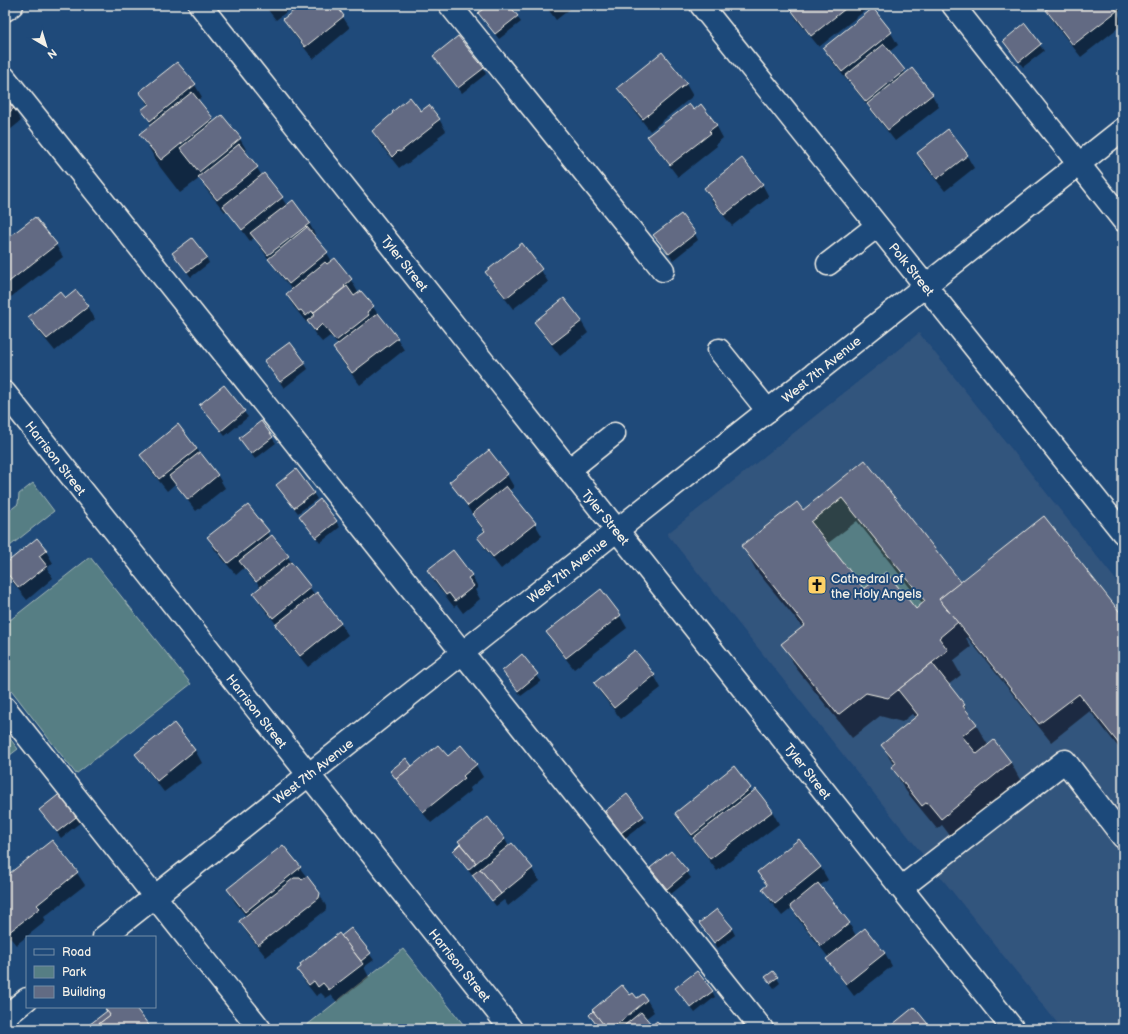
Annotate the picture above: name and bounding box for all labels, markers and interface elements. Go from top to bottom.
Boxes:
north arrow [26,26,66,66]
text: N [45,46,59,61]
street label: Tyler Street [377,232,431,295]
street label: Polk Street [885,240,937,299]
street label: West 7th Avenue [779,333,865,407]
street label: Harrison Street [21,418,89,499]
street label: Tyler Street [578,487,632,549]
street label: West 7th Avenue [524,534,611,607]
place label: Cathedral of the Holy Angels [831,571,922,602]
church icon: Cathedral of the Holy Angels [806,574,828,596]
street label: Harrison Street [222,671,290,752]
street label: West 7th Avenue [270,735,357,808]
street label: Tyler Street [780,740,834,803]
street label: Harrison Street [425,926,494,1005]
legend [26,936,156,1008]
text: Road [62,945,91,960]
text: Park [62,965,86,980]
text: Building [62,985,106,1000]

